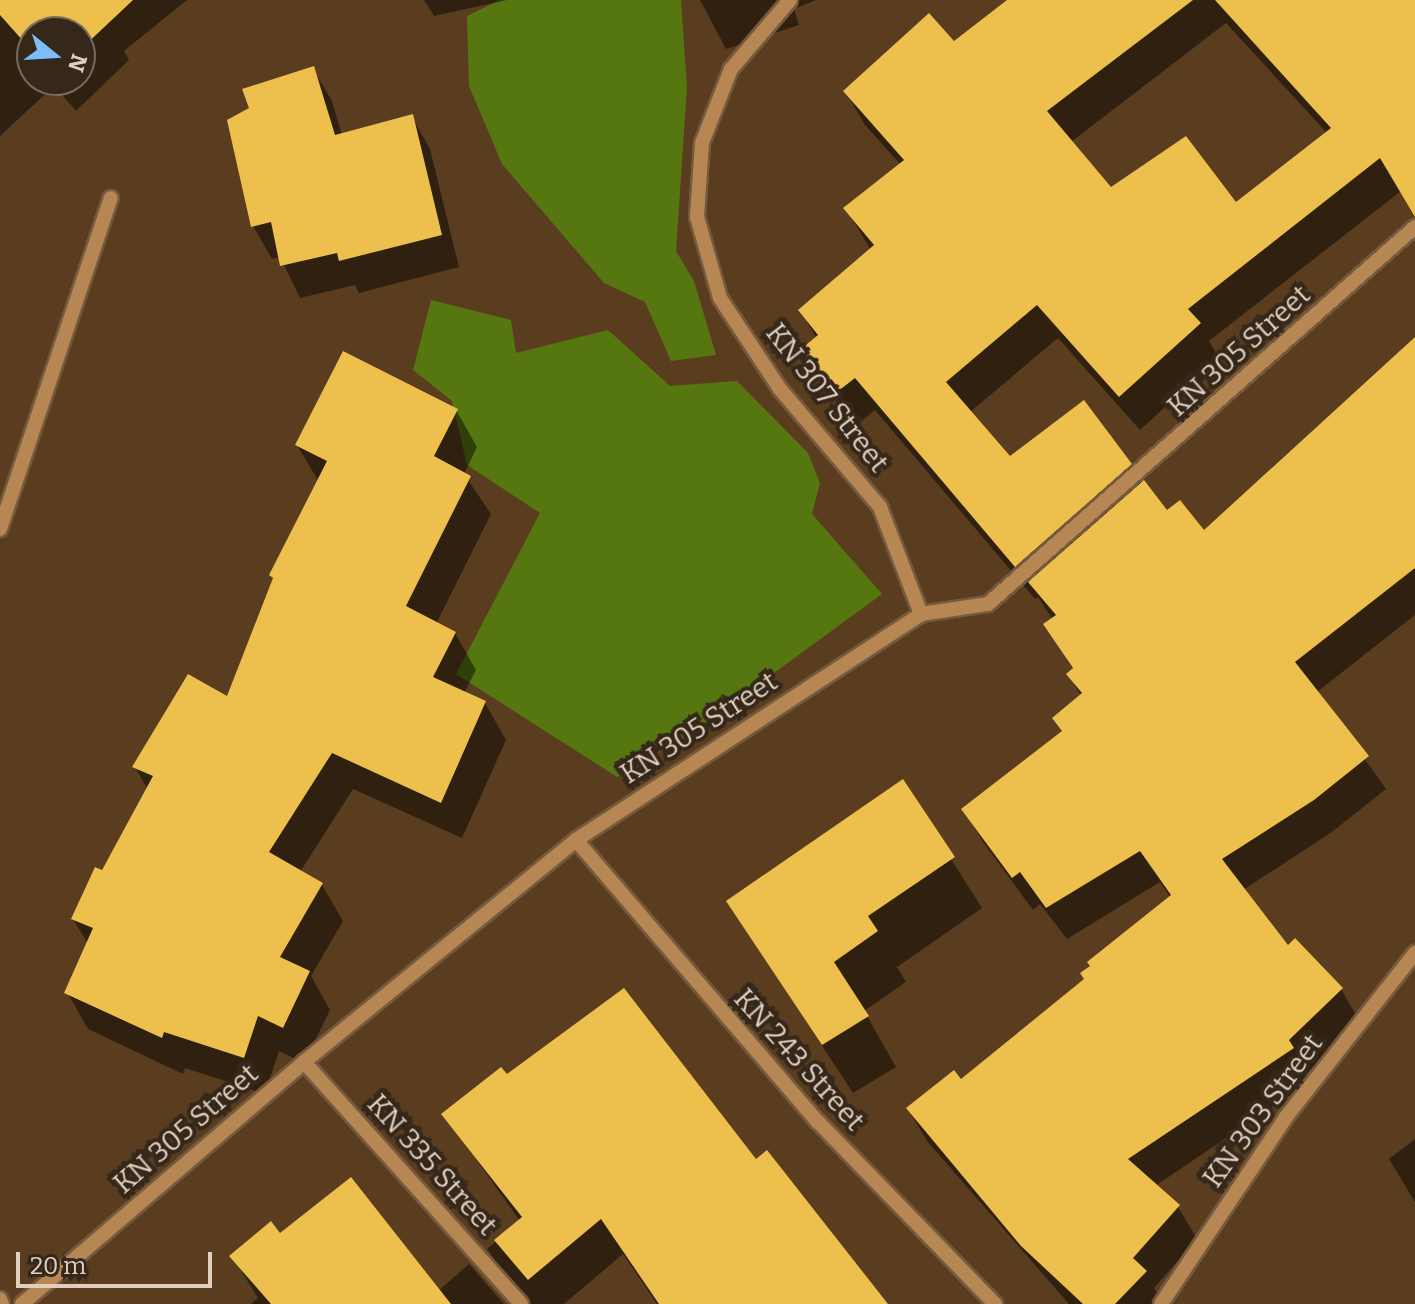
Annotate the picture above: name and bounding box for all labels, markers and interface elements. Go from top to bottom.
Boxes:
north arrow [16,16,96,96]
text: N [62,51,93,75]
street label: KN 305 Street [1161,278,1317,424]
street label: KN 307 Street [759,317,895,479]
street label: KN 305 Street [614,665,784,791]
street label: KN 243 Street [727,982,871,1138]
street label: KN 303 Street [1196,1028,1330,1194]
street label: KN 305 Street [107,1057,265,1201]
street label: KN 335 Street [360,1088,504,1242]
scale bar [20,1236,216,1286]
text: 20 m [30,1252,86,1280]

